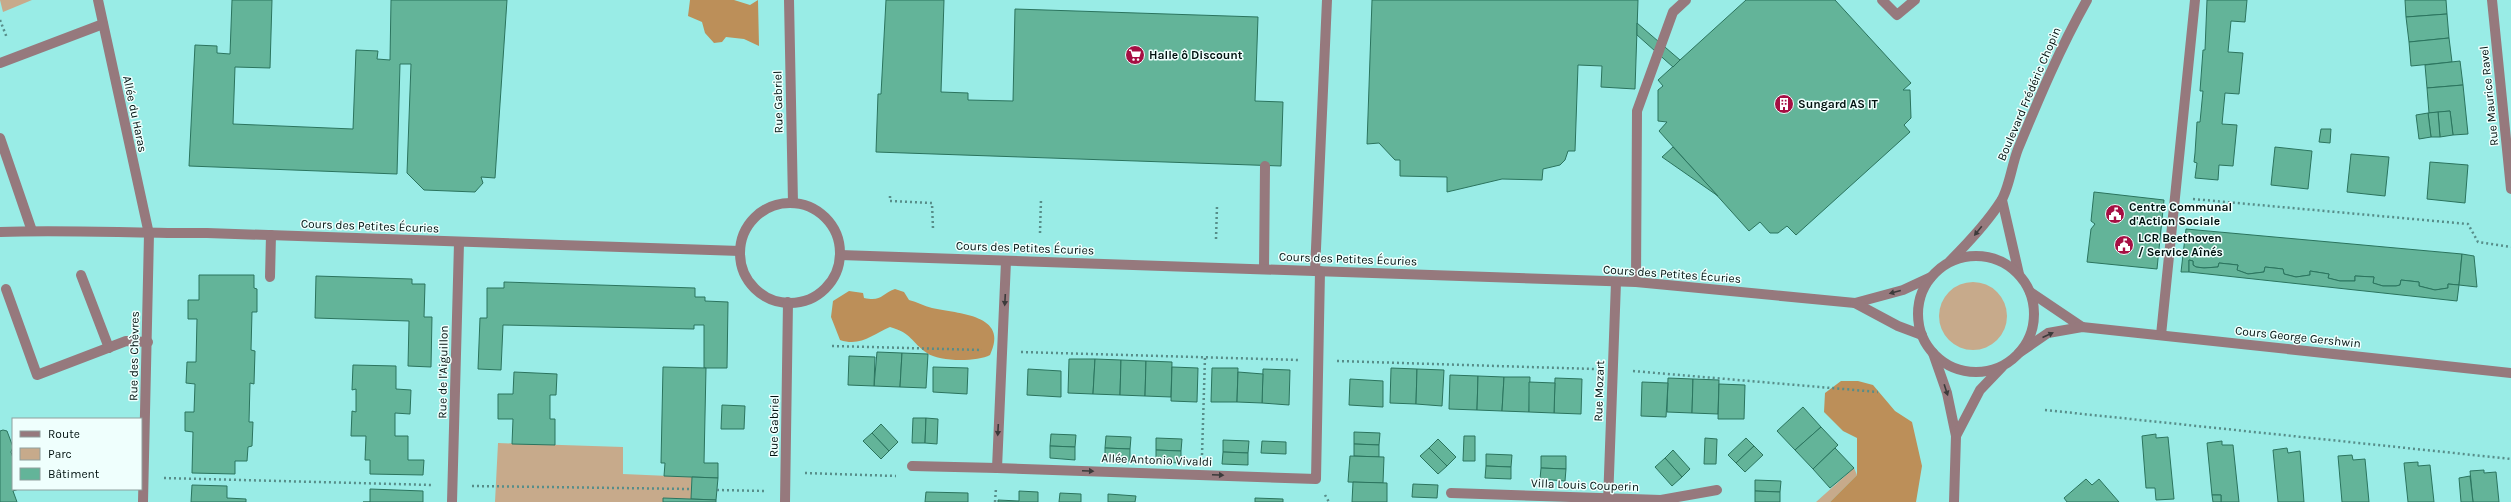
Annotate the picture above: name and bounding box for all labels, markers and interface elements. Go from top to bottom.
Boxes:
street label: Boulevard Frédéric Chopin [1994,25,2064,163]
supermarket icon: Halle ô Discount [1124,44,1146,66]
street label: Rue Maurice Ravel [2477,45,2501,147]
place label: Halle ô Discount [1149,48,1243,62]
street label: Rue Gabriel [770,71,786,133]
street label: Allée du Haras [120,74,150,154]
building icon: Sungard AS IT [1773,93,1795,115]
place label: Sungard AS IT [1798,97,1879,111]
place label: Centre Communal d'Action Sociale [2129,200,2232,228]
public building icon: Centre Communal d'Action Sociale [2104,203,2126,225]
street label: Cours des Petites Écuries [301,216,439,235]
one-way arrow [1974,225,1982,236]
place label: LCR Beethoven / Service Aînés [2138,231,2223,259]
public building icon: LCR Beethoven / Service Aînés [2113,234,2135,256]
street label: Cours des Petites Écuries [956,238,1094,257]
street label: Cours des Petites Écuries [1279,249,1417,268]
street label: Cours des Petites Écuries [1602,261,1742,286]
one-way arrow [1889,289,1901,295]
one-way arrow [1001,294,1008,306]
street label: Rue des Chèvres [126,311,142,401]
street label: Cours George Gershwin [2234,323,2362,351]
street label: Rue de l'Aiguillon [435,325,451,419]
one-way arrow [2042,332,2054,338]
street label: Rue Mozart [1591,360,1607,422]
one-way arrow [1943,384,1949,396]
street label: Rue Gabriel [766,395,782,457]
legend [12,418,142,490]
one-way arrow [995,424,1002,436]
text: Route [48,427,80,441]
text: Parc [48,447,72,461]
street label: Allée Antonio Vivaldi [1101,451,1213,469]
text: Bâtiment [48,467,100,481]
one-way arrow [1082,468,1095,474]
one-way arrow [1212,472,1224,479]
street label: Villa Louis Couperin [1531,476,1639,494]

